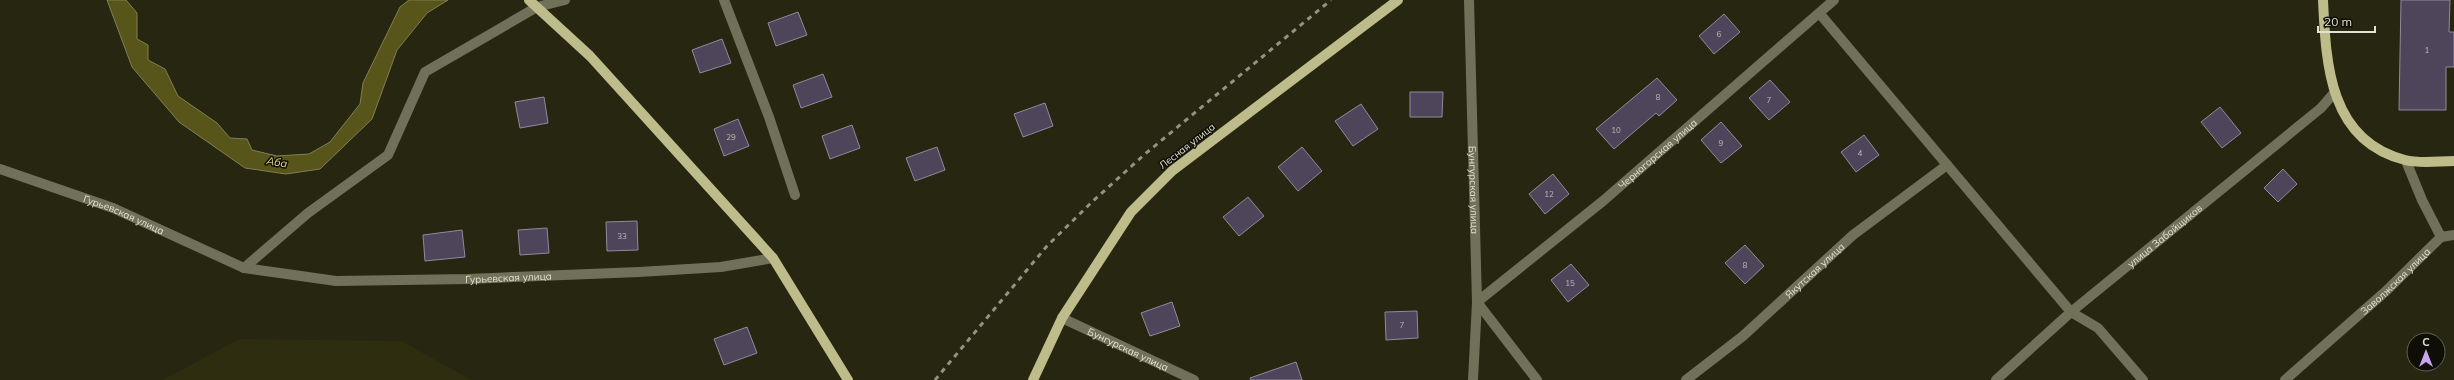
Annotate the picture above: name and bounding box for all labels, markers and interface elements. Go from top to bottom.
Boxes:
scale bar [2318,8,2375,34]
text: 20 m [2324,14,2352,29]
house number: 6 [1717,29,1722,39]
house number: 1 [2425,45,2430,55]
house number: 8 [1656,92,1661,102]
house number: 7 [1767,95,1772,105]
street label: Черногорская улица [1615,116,1700,192]
street label: Лесная улица [1156,120,1218,172]
house number: 10 [1611,125,1621,135]
house number: 29 [726,132,736,142]
house number: 9 [1719,138,1724,148]
street label: Бунгурская улица [1466,146,1482,234]
house number: 4 [1858,148,1863,158]
water label: Аба [265,153,289,171]
house number: 12 [1544,189,1554,199]
street label: Гурьевская улица [82,192,166,237]
street label: улица Забойщиков [2124,201,2205,270]
house number: 33 [617,231,627,241]
street label: Якутская улица [1782,240,1847,301]
street label: Заволжская улица [2357,245,2433,317]
house number: 8 [1743,260,1748,270]
street label: Гурьевская улица [465,269,552,286]
house number: 15 [1565,278,1575,288]
house number: 7 [1400,320,1405,330]
street label: Бунгурская улица [1085,324,1171,374]
north arrow [2406,332,2446,372]
text: С [2422,335,2430,349]

